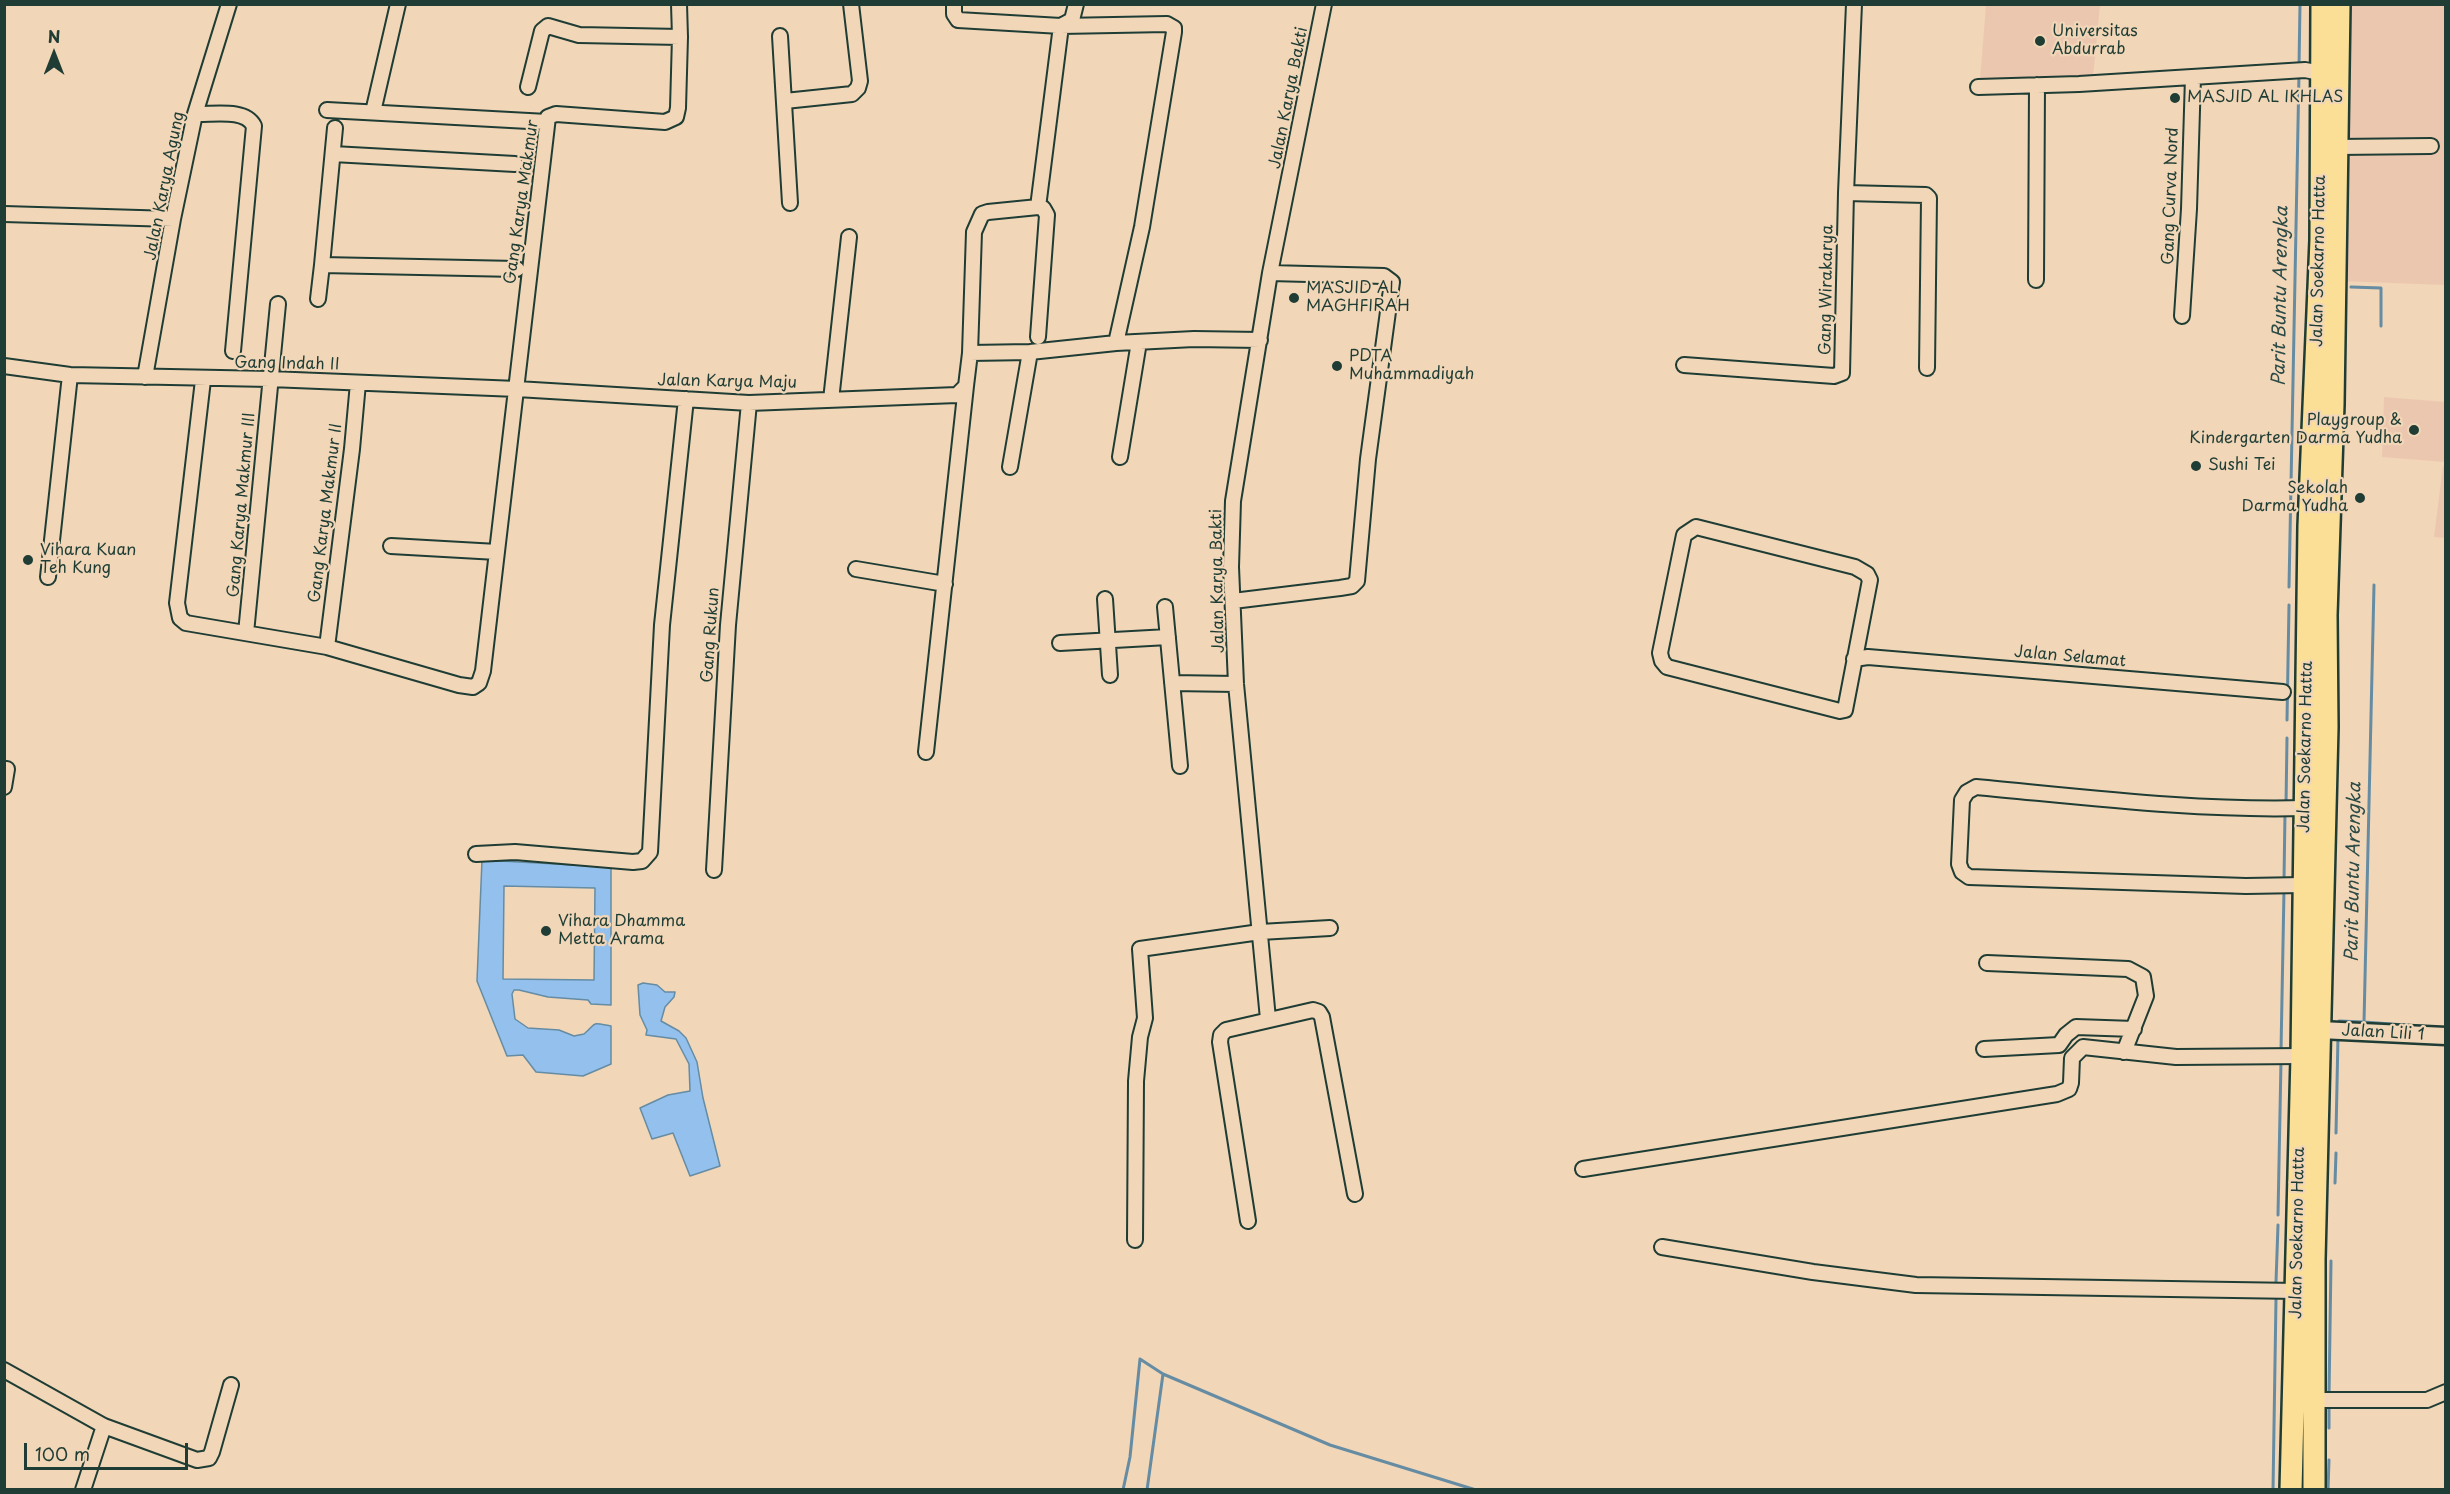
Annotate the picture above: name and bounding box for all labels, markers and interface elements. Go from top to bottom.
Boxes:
place label: Universitas Abdurrab [2052,22,2138,60]
north arrow [24,24,84,84]
text: N [48,24,60,48]
street label: Jalan Karya Bakti [1266,25,1312,171]
marker: Universitas Abdurrab [2033,34,2047,48]
place label: MASJID AL IKHLAS [2187,88,2343,108]
marker: MASJID AL IKHLAS [2168,91,2182,105]
street label: Jalan Karya Agung [141,110,189,262]
street label: Gang Karya Makmur [501,119,543,285]
street label: Gang Curva Nord [2159,127,2183,265]
street label: Jalan Soekarno Hatta [2308,175,2330,347]
water label: Parit Buntu Arengka [2269,206,2293,386]
street label: Gang Wirakarya [1816,225,1838,355]
place label: MASJID AL MAGHFIRAH [1306,279,1410,317]
marker: MASJID AL MAGHFIRAH [1287,291,1301,305]
place label: PDTA Muhammadiyah [1349,347,1474,385]
street label: Gang Indah II [234,353,340,375]
marker: PDTA Muhammadiyah [1330,359,1344,373]
street label: Jalan Karya Maju [657,371,797,393]
place label: Playgroup & Kindergarten Darma Yudha [2189,411,2402,449]
street label: Gang Karya Makmur III [224,412,260,598]
street label: Gang Karya Makmur II [305,422,347,604]
marker: Playgroup & Kindergarten Darma Yudha [2407,423,2421,437]
place label: Sushi Tei [2208,456,2276,476]
marker: Sushi Tei [2189,459,2203,473]
place label: Sekolah Darma Yudha [2242,479,2348,517]
marker: Sekolah Darma Yudha [2353,491,2367,505]
street label: Jalan Karya Bakti [1207,509,1229,653]
place label: Vihara Kuan Teh Kung [40,541,136,579]
marker: Vihara Kuan Teh Kung [21,553,35,567]
street label: Gang Rukun [698,587,724,683]
street label: Jalan Selamat [2013,643,2127,671]
street label: Jalan Soekarno Hatta [2295,661,2317,833]
water label: Parit Buntu Arengka [2342,782,2366,962]
place label: Vihara Dhamma Metta Arama [558,912,685,950]
marker: Vihara Dhamma Metta Arama [539,924,553,938]
street label: Jalan Lili 1 [2341,1021,2425,1045]
street label: Jalan Soekarno Hatta [2287,1147,2309,1319]
scale bar [27,1431,190,1469]
text: 100 m [35,1440,90,1467]

